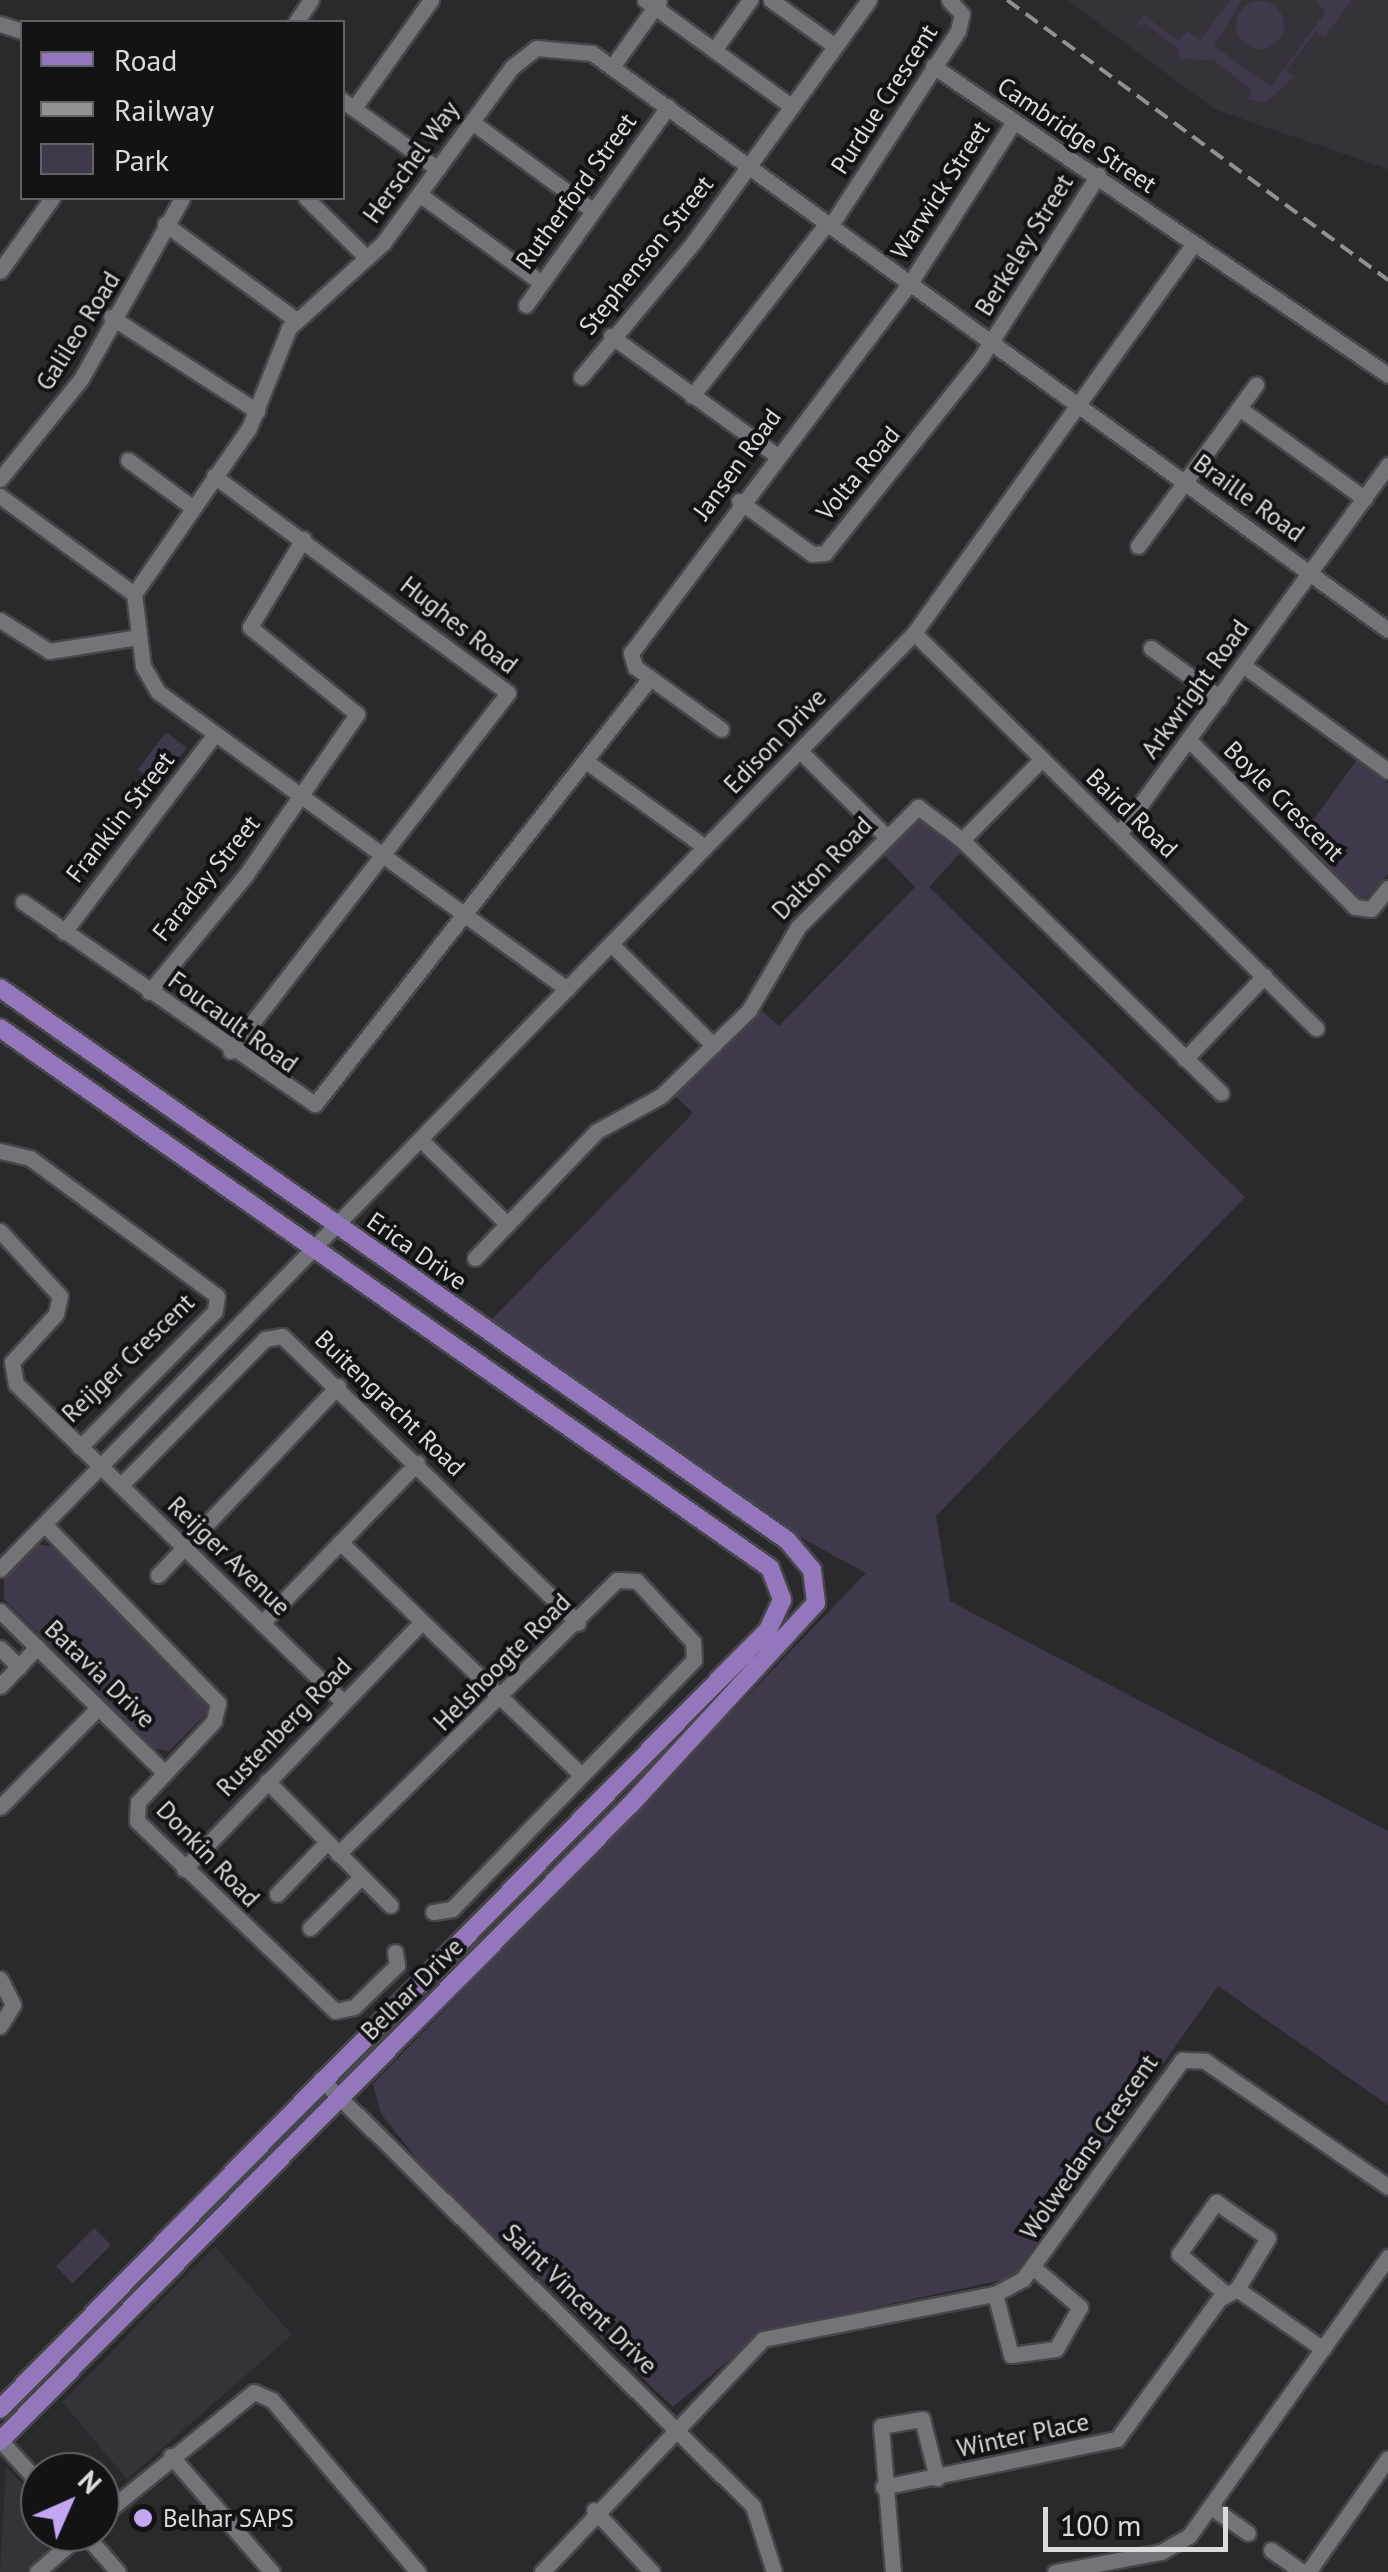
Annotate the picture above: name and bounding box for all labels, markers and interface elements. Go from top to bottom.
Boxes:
street label: Purdue Crescent [824,18,944,180]
legend [20,20,345,200]
text: Road [114,40,178,79]
street label: Cambridge Street [992,71,1162,199]
text: Railway [114,90,214,129]
street label: Herschel Way [357,95,465,229]
street label: Rutherford Street [509,107,643,275]
street label: Warwick Street [884,115,996,265]
text: Park [114,140,169,179]
street label: Berkeley Street [968,168,1080,322]
street label: Stephenson Street [573,169,719,341]
street label: Galileo Road [30,266,126,396]
street label: Jansen Road [687,403,787,525]
street label: Volta Road [810,420,906,526]
street label: Braille Road [1188,448,1310,548]
street label: Hughes Road [395,570,523,680]
street label: Arkwright Road [1135,614,1255,764]
street label: Edison Drive [718,682,832,800]
street label: Boyle Crescent [1218,735,1350,867]
street label: Franklin Street [60,746,180,888]
street label: Baird Road [1080,762,1184,864]
street label: Faraday Street [146,809,266,947]
street label: Dalton Road [766,810,878,926]
street label: Foucault Road [163,965,303,1079]
street label: Erica Drive [361,1206,473,1296]
street label: Reijger Crescent [56,1287,200,1429]
street label: Buitengracht Road [309,1324,471,1482]
street label: Reijger Avenue [161,1490,297,1622]
street label: Helshoogte Road [427,1587,577,1737]
street label: Batavia Drive [39,1614,161,1734]
street label: Rustenberg Road [210,1652,358,1802]
street label: Donkin Road [150,1795,266,1913]
street label: Belhar Drive [355,1932,469,2046]
street label: Wolwedans Crescent [1014,2049,1164,2245]
street label: Saint Vincent Drive [496,2217,664,2381]
street label: Winter Place [954,2406,1092,2464]
north arrow [20,2452,120,2552]
text: N [71,2462,110,2501]
scale bar [1048,2487,1233,2549]
place label: Belhar SAPS [163,2503,294,2533]
text: 100 m [1060,2505,1141,2544]
marker: Belhar SAPS [132,2507,154,2529]

